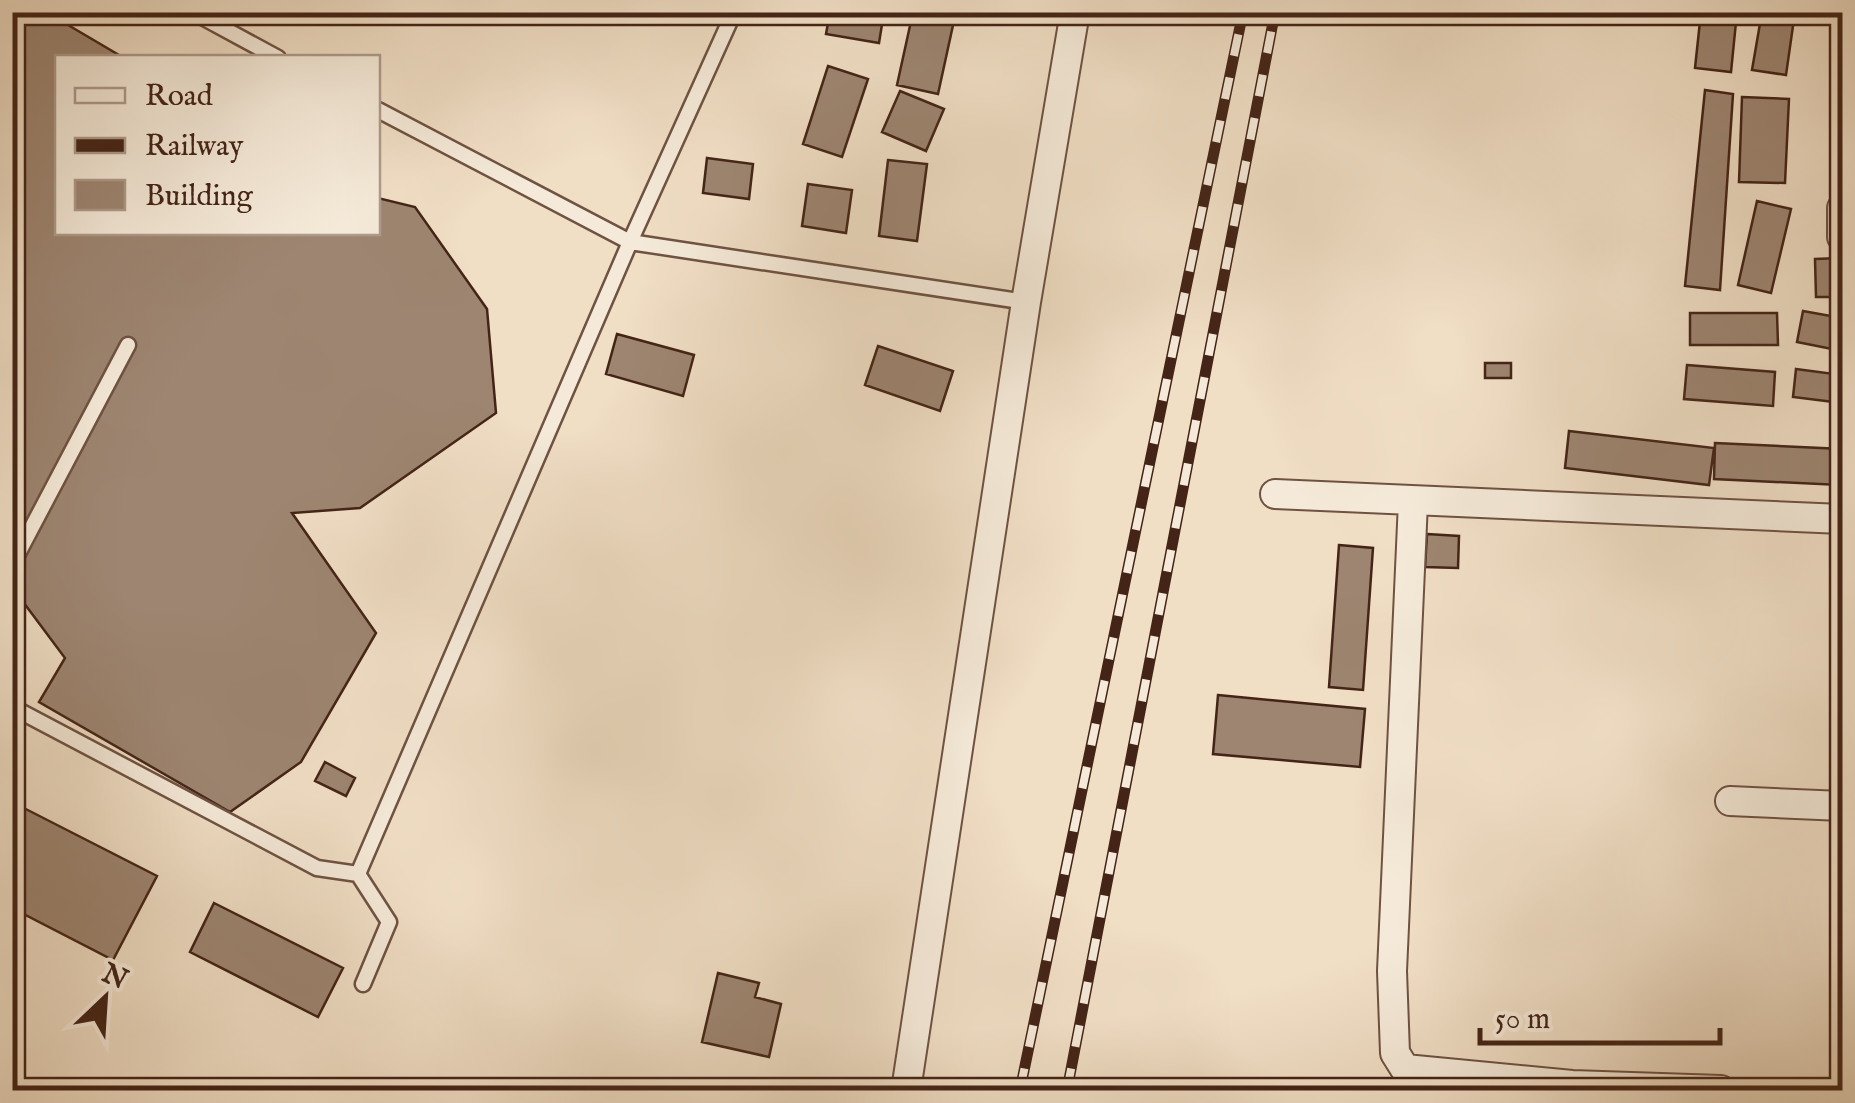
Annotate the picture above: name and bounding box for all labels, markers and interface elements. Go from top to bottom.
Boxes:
legend [55,55,380,235]
text: Road [145,78,214,116]
text: Railway [145,128,244,166]
text: Building [145,178,254,216]
north arrow [55,948,155,1048]
text: N [95,956,133,999]
scale bar [1480,983,1720,1045]
text: 50 m [1495,1001,1550,1039]

